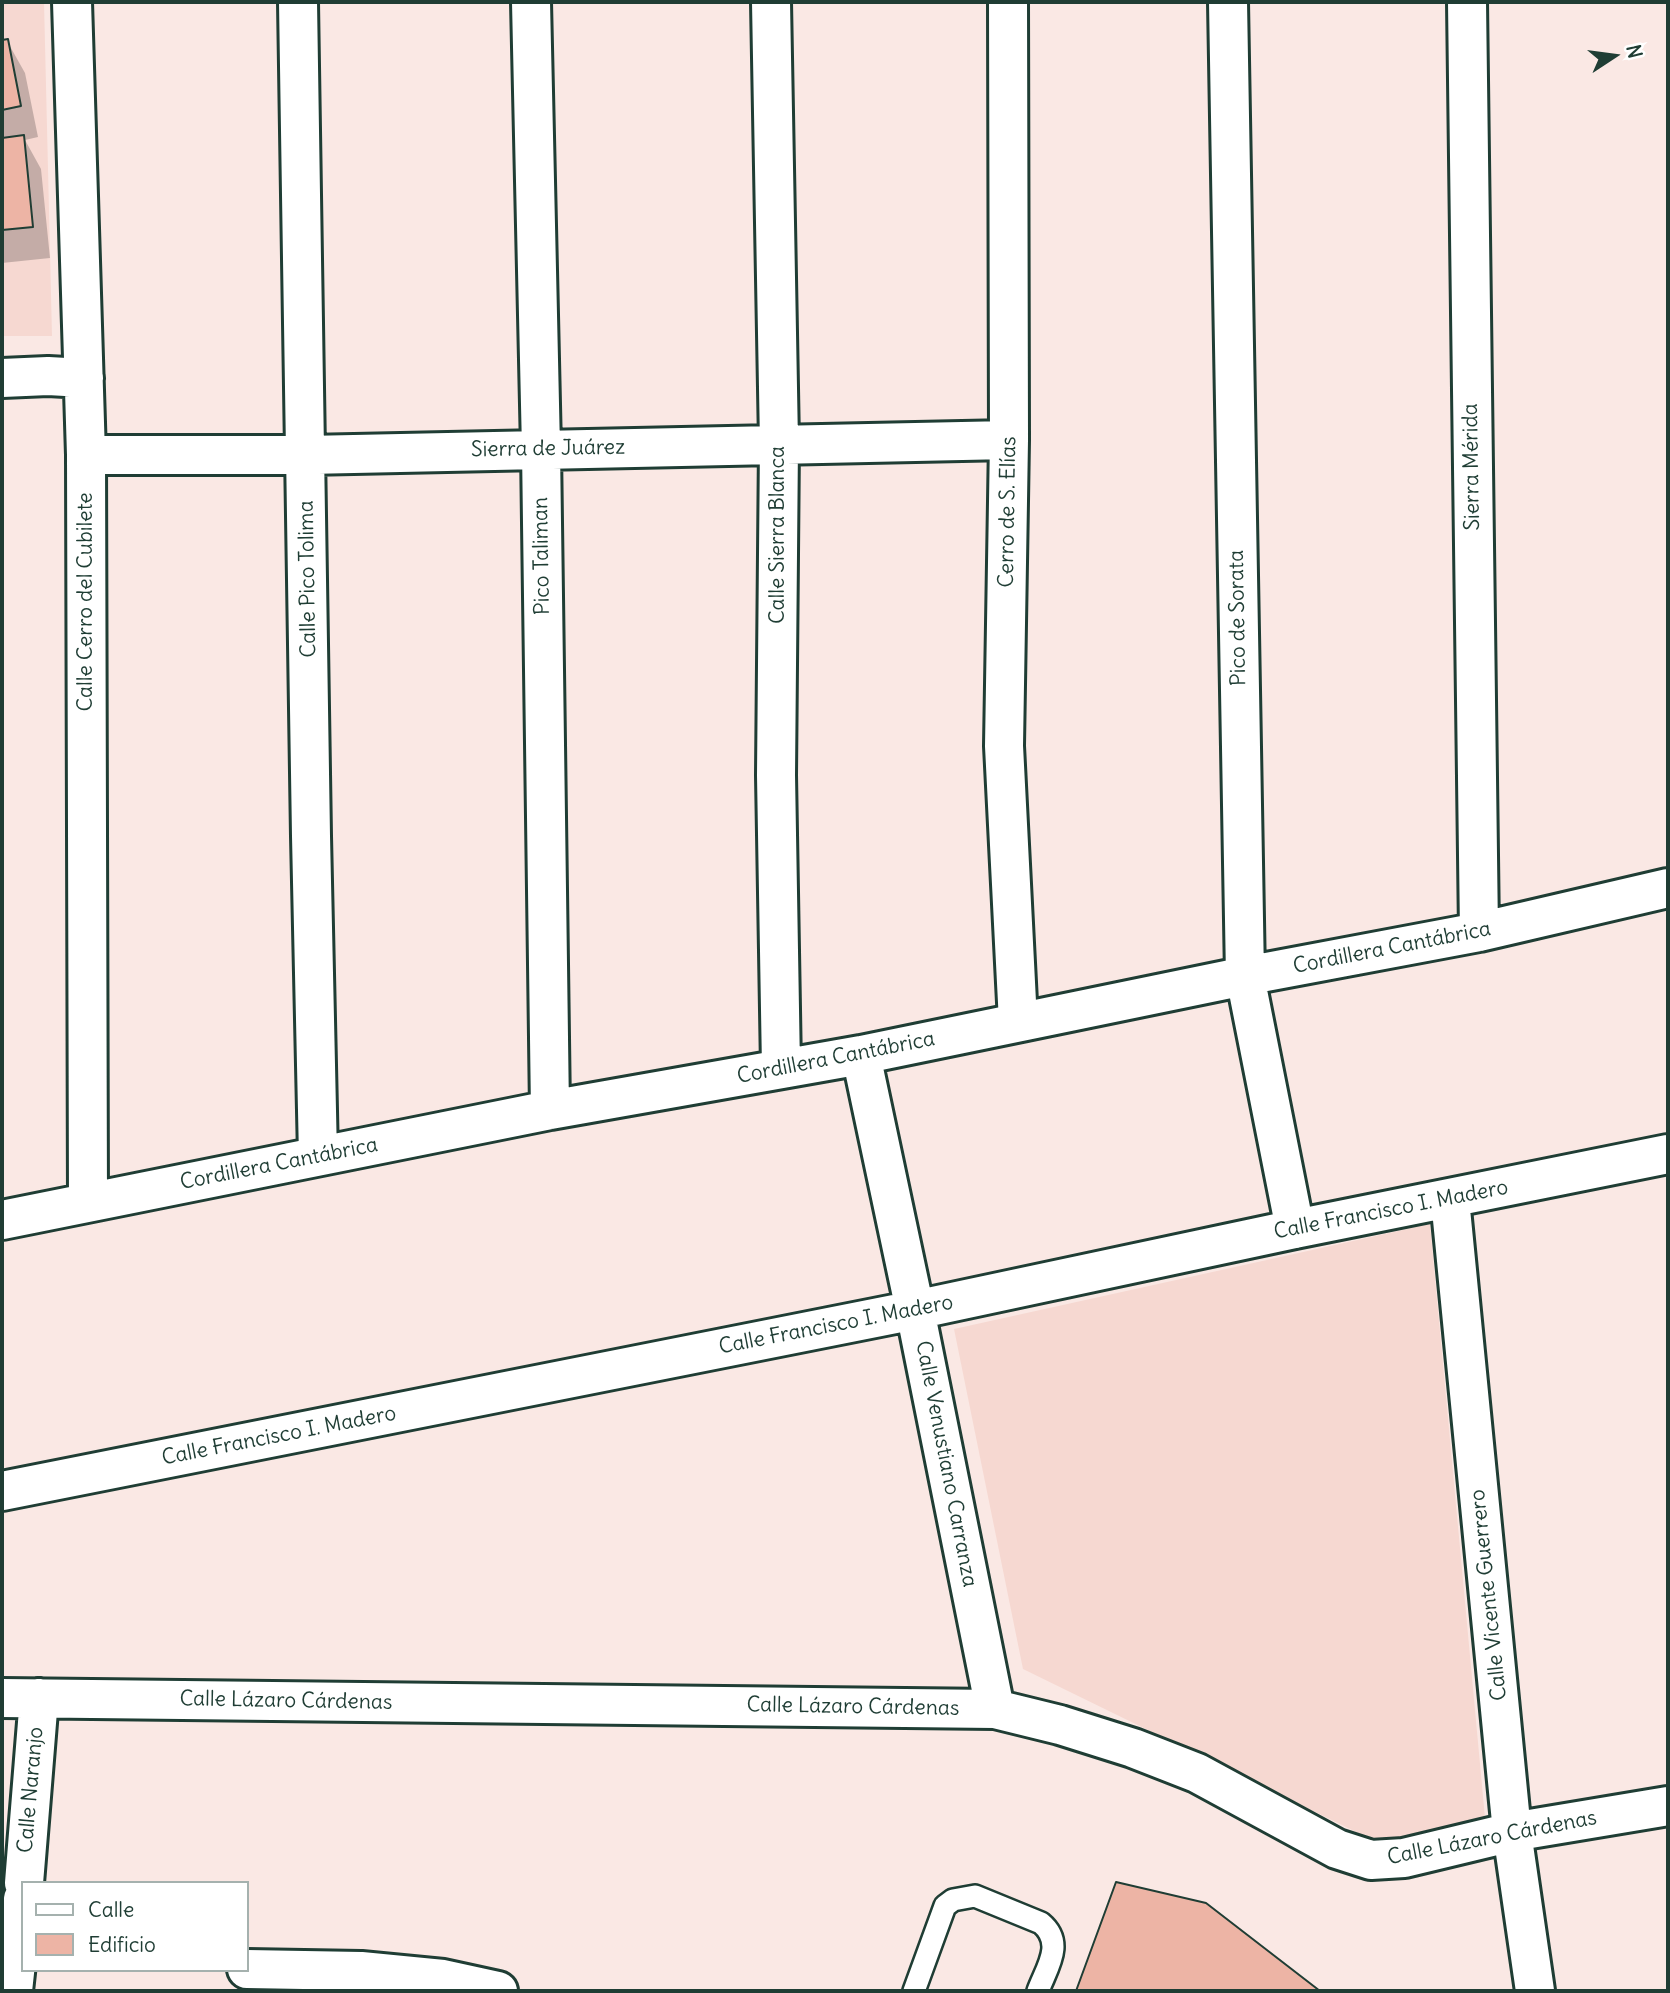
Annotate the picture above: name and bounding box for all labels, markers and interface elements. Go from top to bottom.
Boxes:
north arrow [1579,21,1649,91]
text: N [1621,42,1648,60]
street label: Sierra Mérida [1458,403,1486,531]
street label: Sierra de Juárez [471,435,625,463]
street label: Cerro de S. Elías [994,436,1022,588]
street label: Calle Sierra Blanca [765,446,791,624]
street label: Calle Cerro del Cubilete [73,492,99,712]
street label: Pico Taliman [528,497,556,615]
street label: Calle Pico Tolima [294,500,322,658]
street label: Pico de Sorata [1224,550,1252,686]
street label: Cordillera Cantábrica [1291,916,1493,980]
street label: Cordillera Cantábrica [735,1026,937,1090]
street label: Cordillera Cantábrica [178,1132,380,1196]
street label: Calle Francisco I. Madero [1272,1175,1510,1245]
street label: Calle Francisco I. Madero [717,1290,955,1360]
street label: Calle Venustiano Carranza [910,1339,982,1589]
street label: Calle Francisco I. Madero [160,1401,398,1471]
street label: Calle Vicente Guerrero [1465,1488,1513,1702]
street label: Calle Lázaro Cárdenas [179,1687,393,1715]
street label: Calle Lázaro Cárdenas [746,1693,960,1721]
street label: Calle Naranjo [13,1726,49,1854]
street label: Calle Lázaro Cárdenas [1385,1805,1599,1871]
legend [21,1881,248,1972]
text: Calle [88,1896,134,1923]
text: Edificio [88,1931,156,1958]

